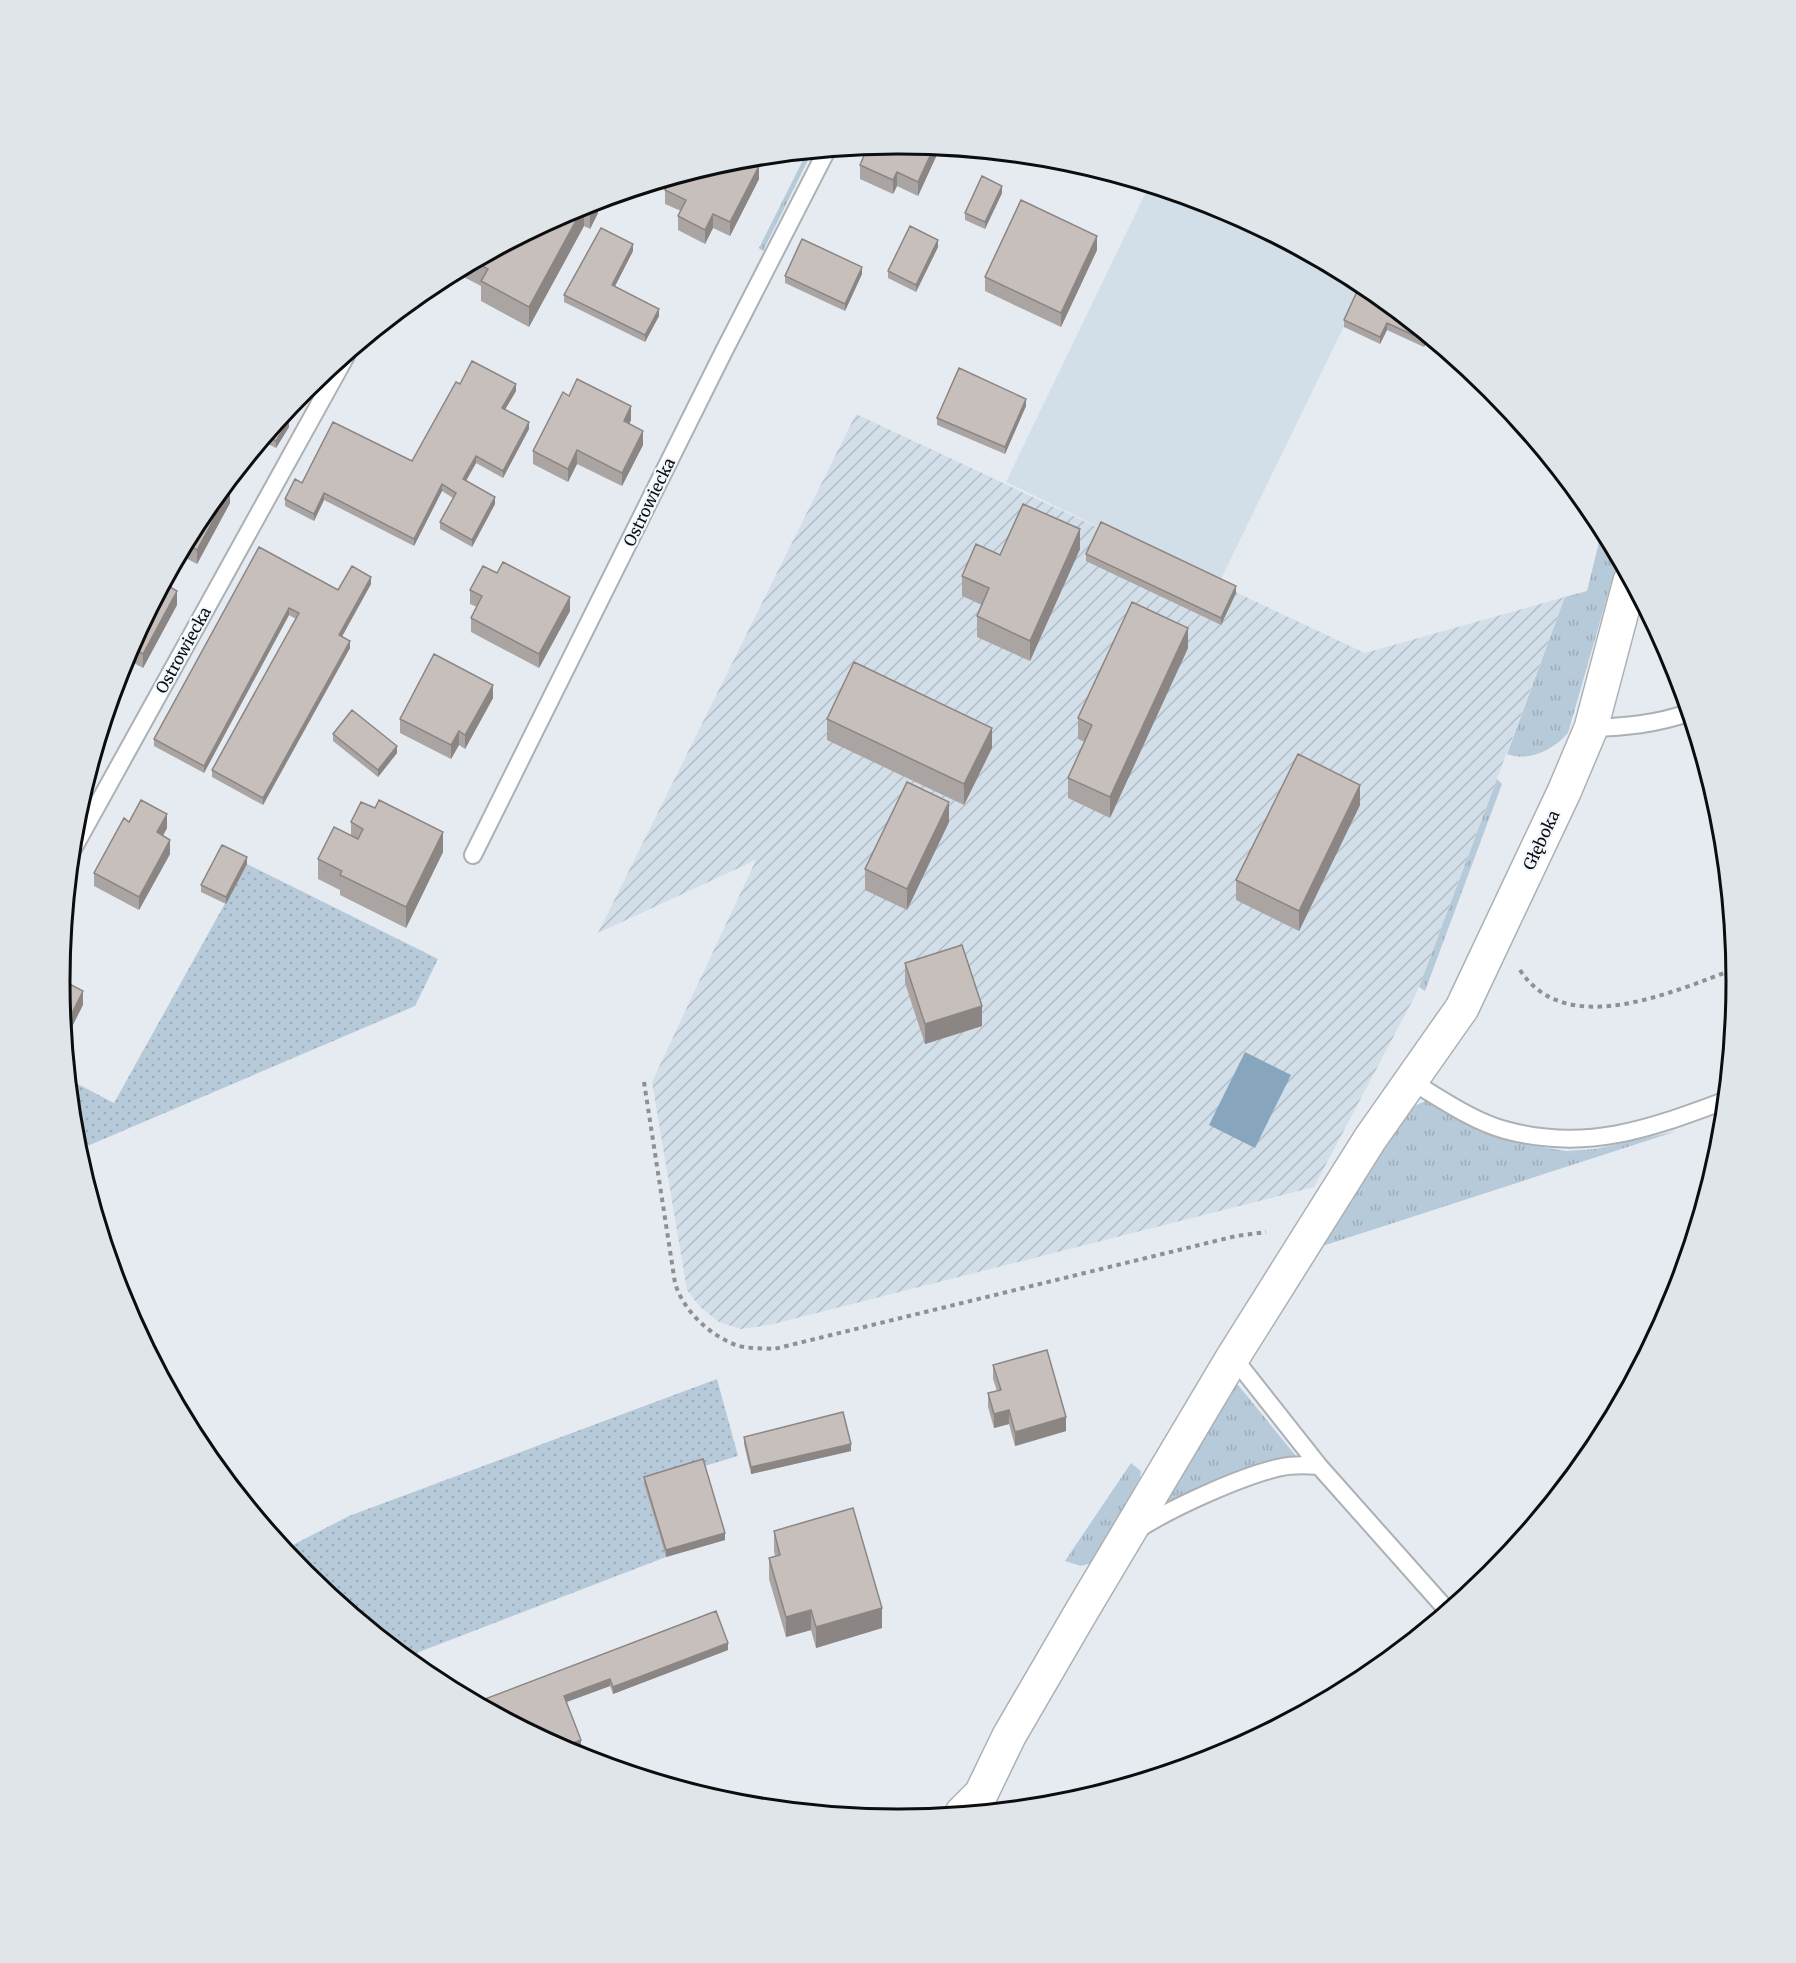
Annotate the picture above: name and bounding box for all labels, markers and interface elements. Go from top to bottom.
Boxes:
street label: Ostrowiecka [619,454,679,549]
street label: Ostrowiecka [151,603,215,697]
street label: Głęboka [1519,807,1564,873]

